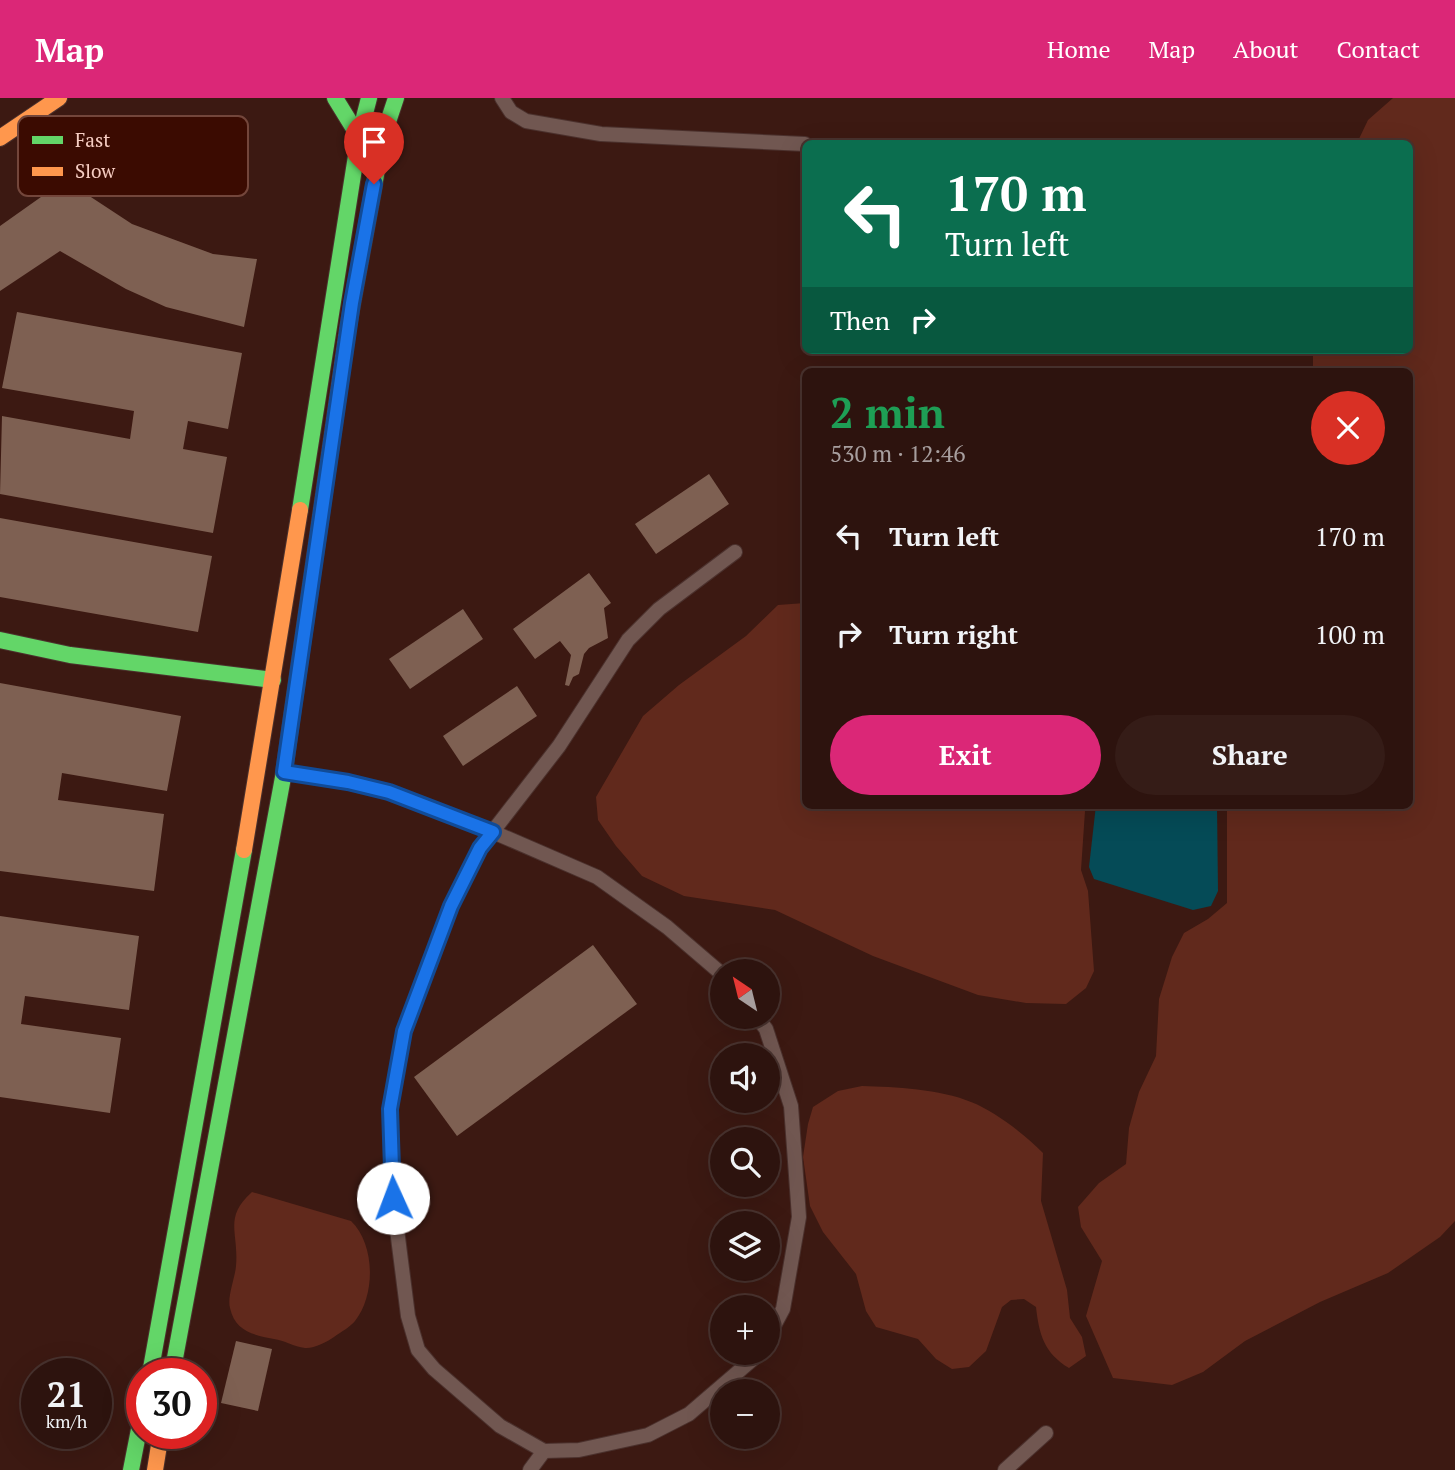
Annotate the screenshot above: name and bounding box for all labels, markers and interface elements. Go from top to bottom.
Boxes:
text: Map [35,28,104,71]
text: Home [1047,33,1111,65]
text: Map [1149,33,1195,65]
text: About [1233,33,1299,65]
text: Contact [1337,33,1420,65]
pin [344,112,404,184]
legend [18,116,248,196]
icon: arrive [355,123,393,161]
text: Fast [75,127,110,152]
text: Slow [75,158,116,183]
text: 170 m [945,160,1087,225]
icon: left [830,168,921,259]
text: Turn left [945,223,1069,265]
icon: right [904,301,942,339]
text: Then [830,303,890,337]
text: 2 min [830,384,945,440]
button: close [1311,391,1385,465]
text: 530 m · 12:46 [830,438,965,469]
icon: left [830,517,868,555]
text: Turn left [889,519,999,553]
text: 170 m [1315,519,1385,553]
icon: right [830,615,868,653]
text: Turn right [889,617,1018,651]
text: 100 m [1315,617,1385,651]
button: Exit [830,715,1101,795]
button: Share [1115,715,1385,795]
north arrow [710,959,780,1029]
map controls [710,959,780,1449]
button: sound [710,1043,780,1113]
button: search [710,1127,780,1197]
position arrow [356,1161,430,1235]
button: layers [710,1211,780,1281]
button: + [710,1295,780,1365]
speed limit sign: 30 [126,1358,217,1449]
text: 21 [47,1371,86,1417]
button: − [710,1379,780,1449]
text: km/h [46,1409,87,1433]

